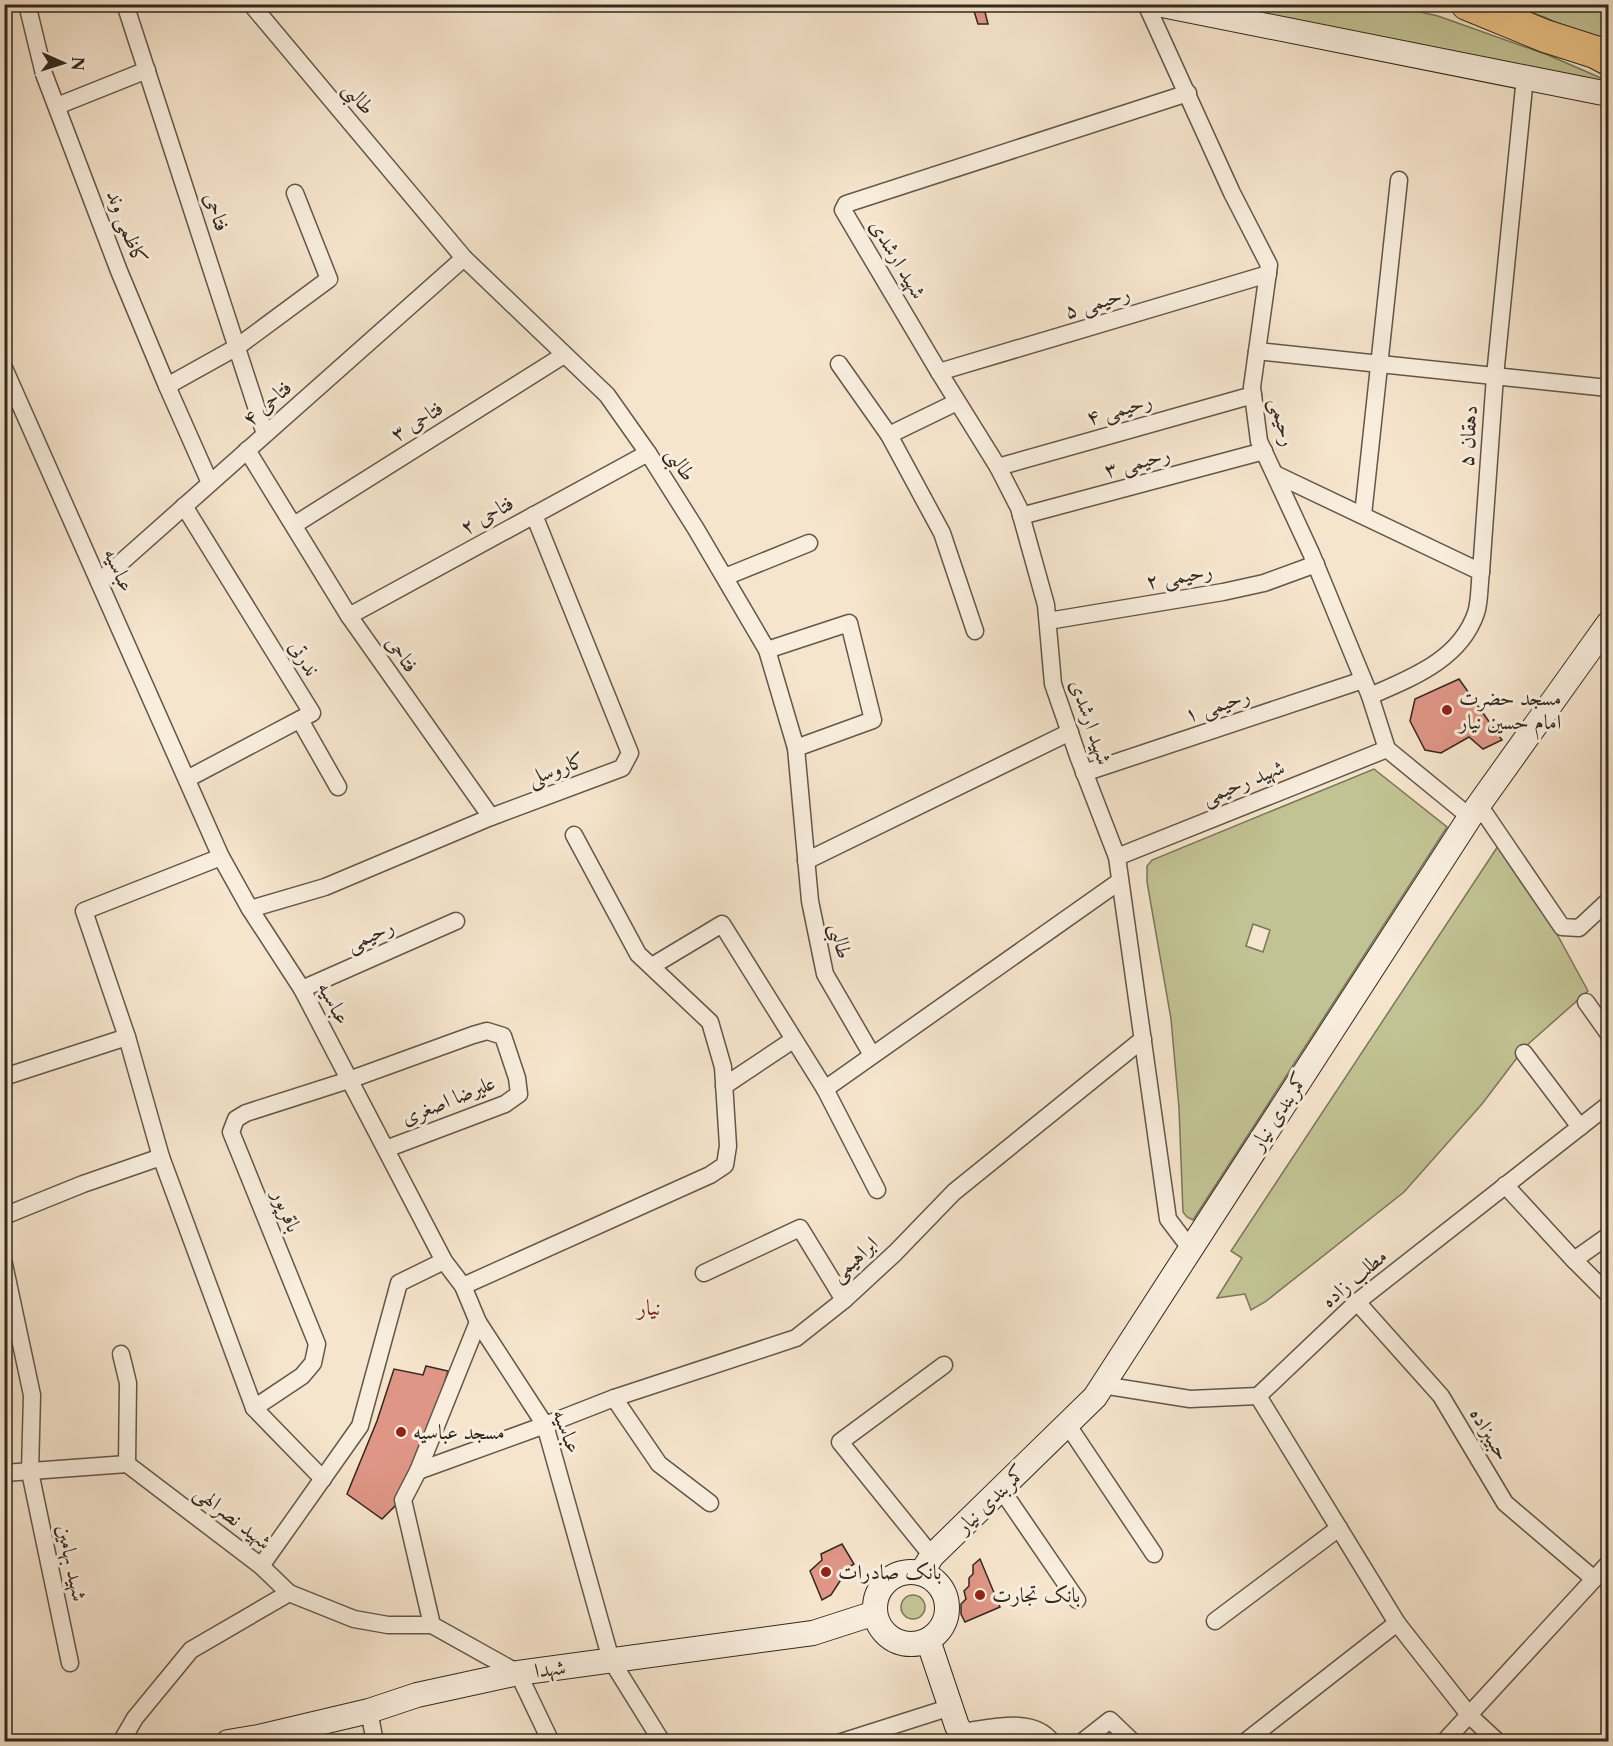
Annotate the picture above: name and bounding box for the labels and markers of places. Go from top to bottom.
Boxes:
place label: مسجد حضرت امام حسین نیار [1457,685,1561,740]
marker: مسجد حضرت امام حسین نیار [1440,703,1454,717]
place label: مسجد عباسیه [413,1419,505,1445]
marker: مسجد عباسیه [394,1425,408,1439]
place label: بانک صادرات [838,1559,941,1585]
marker: بانک صادرات [819,1565,833,1579]
place label: بانک تجارت [992,1582,1080,1608]
marker: بانک تجارت [973,1588,987,1602]

